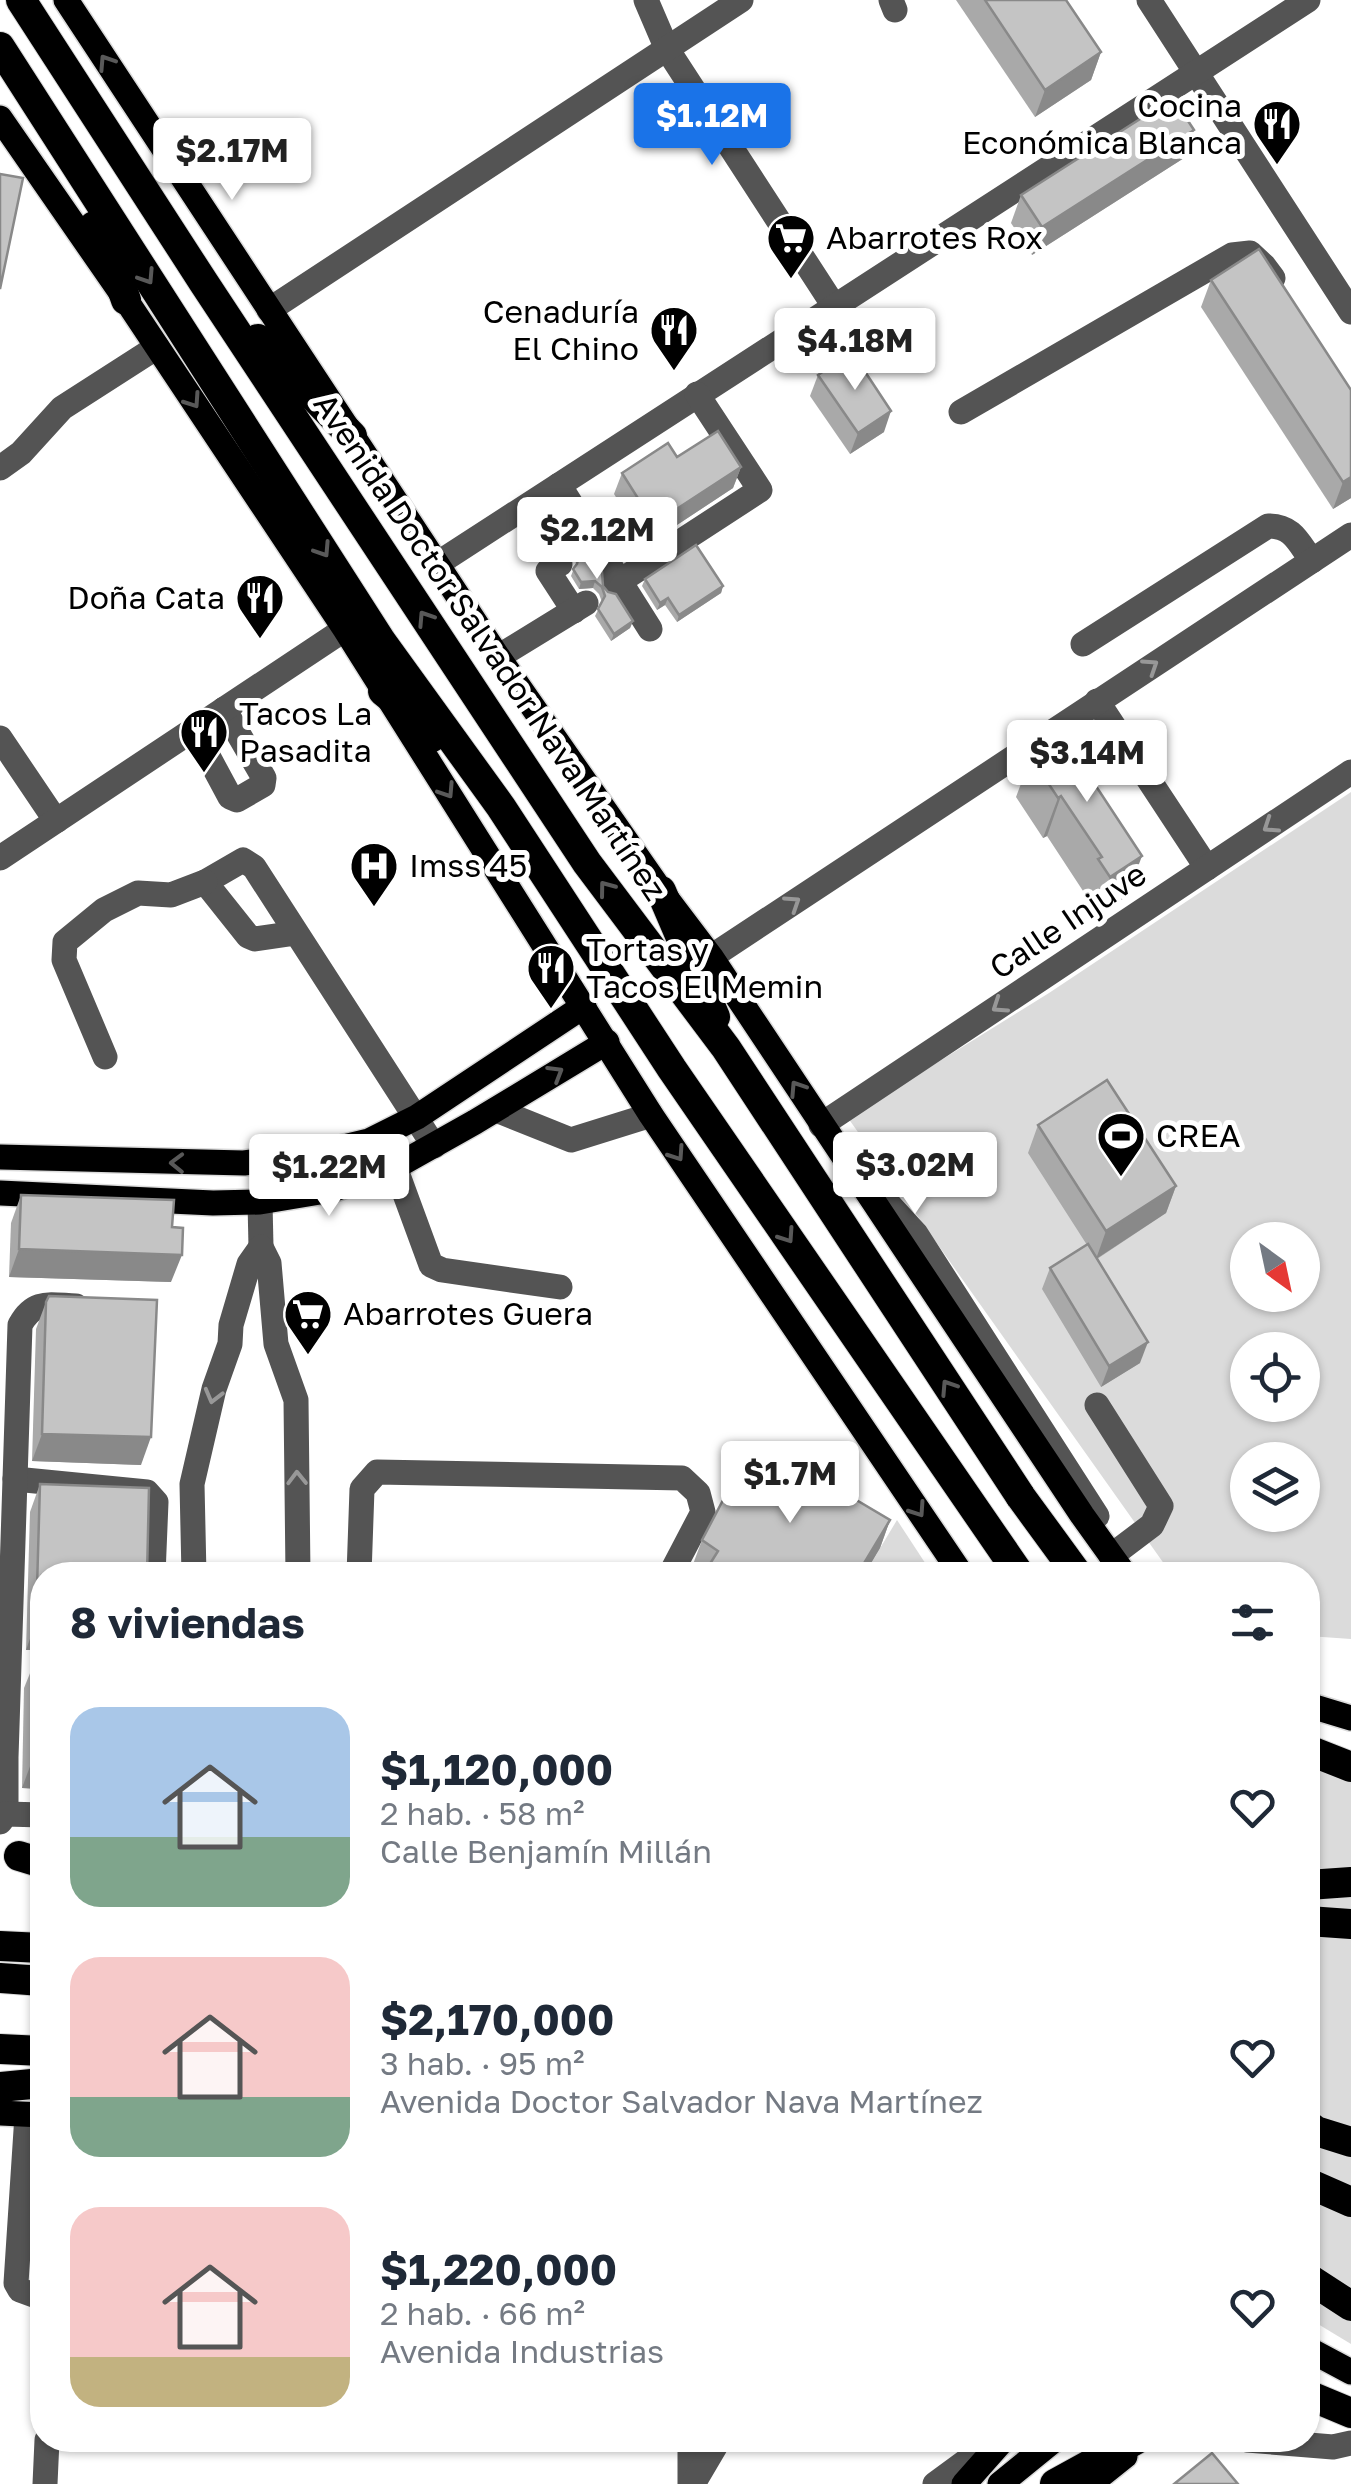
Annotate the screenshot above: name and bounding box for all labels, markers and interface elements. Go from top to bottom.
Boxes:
one-way arrow [100,55,119,73]
pin: $1.12M [631,83,793,168]
place label: Cocina Económica Blanca [962,86,1242,161]
text: $1.12M [656,96,768,134]
restaurant icon: Cocina Económica Blanca [1251,98,1303,166]
pin: $2.17M [151,118,313,203]
text: $2.17M [175,131,289,169]
supermarket icon: Abarrotes Rox [765,212,817,280]
place label: Abarrotes Rox [826,218,1043,256]
one-way arrow [135,266,154,284]
place label: Cenaduría El Chino [483,292,639,367]
restaurant icon: Cenaduría El Chino [648,304,700,372]
pin: $4.18M [774,308,936,393]
text: $4.18M [796,321,914,359]
street label: Avenida Doctor Salvador Nava Martínez [307,386,675,907]
one-way arrow [181,390,199,409]
pin: $2.12M [516,497,678,582]
text: $2.12M [539,510,655,548]
one-way arrow [310,539,329,557]
restaurant icon: Doña Cata [234,572,286,640]
place label: Doña Cata [67,578,225,616]
one-way arrow [419,610,438,628]
one-way arrow [1141,659,1159,678]
place label: Tacos La Pasadita [239,694,372,769]
restaurant icon: Tacos La Pasadita [178,706,230,774]
pin: $3.14M [1006,720,1168,805]
text: $3.14M [1029,733,1145,771]
one-way arrow [435,780,454,798]
one-way arrow [1262,814,1281,832]
hospital icon: Imss 45 [348,840,400,908]
place label: Imss 45 [409,846,527,884]
street label: Calle Injuve [982,854,1153,986]
one-way arrow [600,881,617,899]
one-way arrow [782,896,800,915]
place label: Tortas y Tacos El Memin [586,930,823,1005]
restaurant icon: Tortas y Tacos El Memin [525,942,577,1010]
one-way arrow [992,994,1011,1012]
one-way arrow [545,1066,563,1085]
one-way arrow [790,1080,809,1098]
sports icon: CREA [1095,1110,1147,1178]
place label: CREA [1156,1116,1240,1154]
pin: $3.02M [834,1132,996,1217]
pin: $1.22M [248,1134,410,1219]
one-way arrow [665,1143,684,1161]
text: $3.02M [855,1145,975,1183]
text: $1.22M [271,1147,387,1185]
one-way arrow [169,1152,184,1174]
north arrow [1230,1222,1320,1312]
map controls [1230,1222,1320,1532]
one-way arrow [774,1225,793,1243]
supermarket icon: Abarrotes Guera [282,1288,334,1356]
place label: Abarrotes Guera [343,1294,593,1332]
button: locate [1230,1332,1320,1422]
one-way arrow [942,1379,960,1398]
one-way arrow [203,1387,224,1404]
pin: $1.7M [720,1441,860,1526]
button: layers [1230,1442,1320,1532]
text: $1.7M [743,1454,837,1492]
one-way arrow [286,1469,308,1484]
one-way arrow [906,1499,924,1518]
icon: filters [1225,1595,1280,1650]
text: 8 viviendas [70,1597,305,1647]
text: $1,120,000 [380,1744,613,1794]
icon: home [150,1747,270,1867]
icon: heart [1225,1780,1280,1835]
text: 2 hab. · 58 m² [380,1794,584,1832]
text: Calle Benjamín Millán [380,1832,712,1870]
text: $2,170,000 [380,1994,614,2044]
icon: home [150,1997,270,2117]
icon: heart [1225,2030,1280,2085]
text: 3 hab. · 95 m² [380,2044,584,2082]
text: Avenida Doctor Salvador Nava Martínez [380,2082,983,2120]
text: $1,220,000 [380,2244,617,2294]
icon: home [150,2247,270,2367]
icon: heart [1225,2280,1280,2335]
text: 2 hab. · 66 m² [380,2294,585,2332]
text: Avenida Industrias [380,2332,664,2370]

